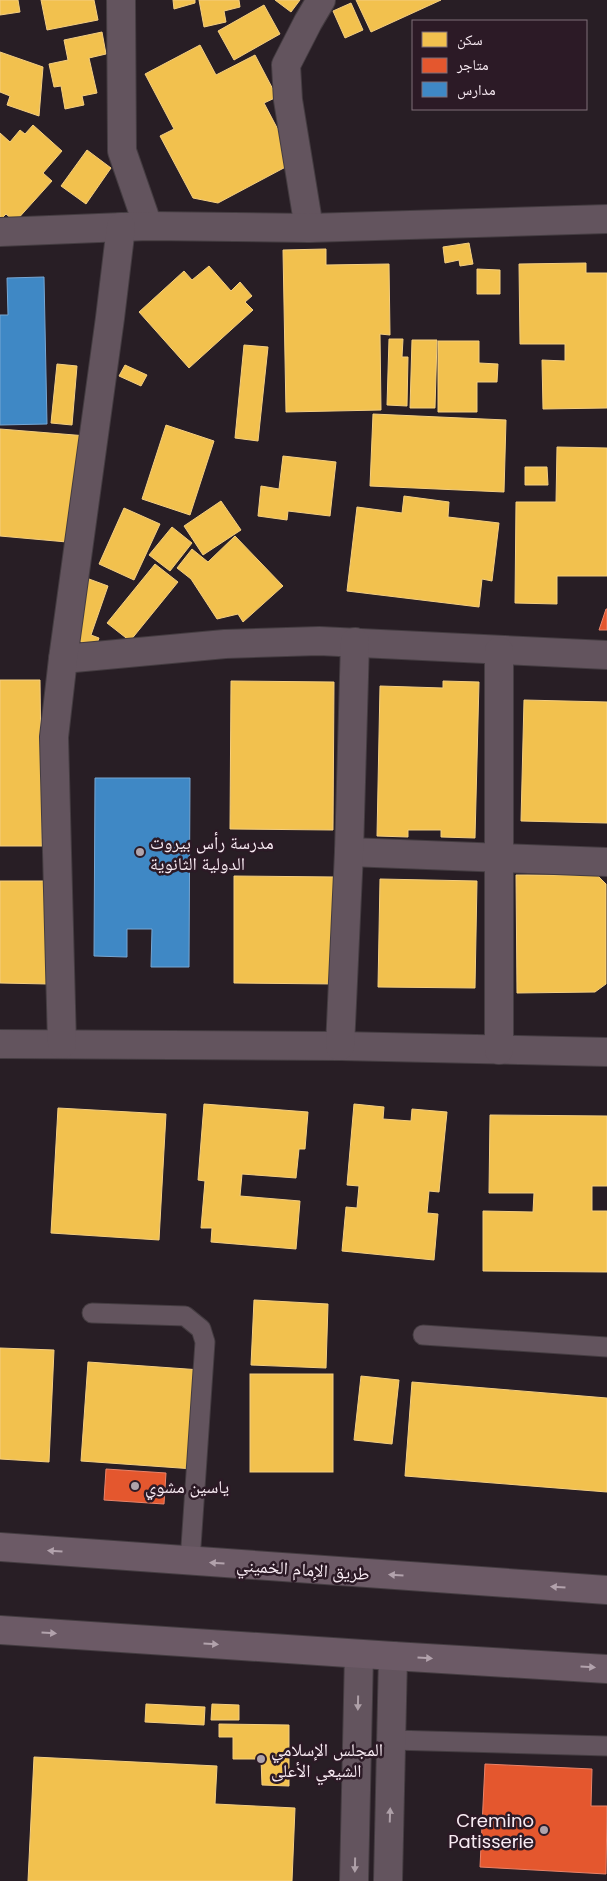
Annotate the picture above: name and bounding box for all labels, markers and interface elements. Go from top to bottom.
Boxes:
legend [412,20,587,110]
text: سكن [457,29,483,50]
text: متاجر [456,54,489,75]
text: مدارس [457,79,496,100]
place label: مدرسة رأس بيروت الدولية الثانوية [150,830,274,876]
marker: مدرسة رأس بيروت الدولية الثانوية [134,846,146,858]
place label: ياسين مشوي [145,1474,229,1501]
marker: ياسين مشوي [129,1480,141,1492]
one-way arrow [46,1546,62,1554]
street label: طريق الإمام الخميني [235,1552,370,1589]
one-way arrow [208,1558,224,1566]
one-way arrow [388,1571,404,1579]
one-way arrow [550,1582,566,1590]
one-way arrow [41,1630,57,1638]
one-way arrow [203,1640,219,1648]
one-way arrow [418,1655,434,1663]
one-way arrow [580,1664,596,1672]
one-way arrow [354,1695,362,1711]
place label: المجلس الإسلامي الشيعي الأعلى [271,1737,383,1785]
marker: المجلس الإسلامي الشيعي الأعلى [255,1753,267,1765]
one-way arrow [386,1807,394,1823]
place label: Cremino Patisserie [448,1808,534,1854]
marker: Cremino Patisserie [538,1824,550,1836]
one-way arrow [350,1857,358,1873]

